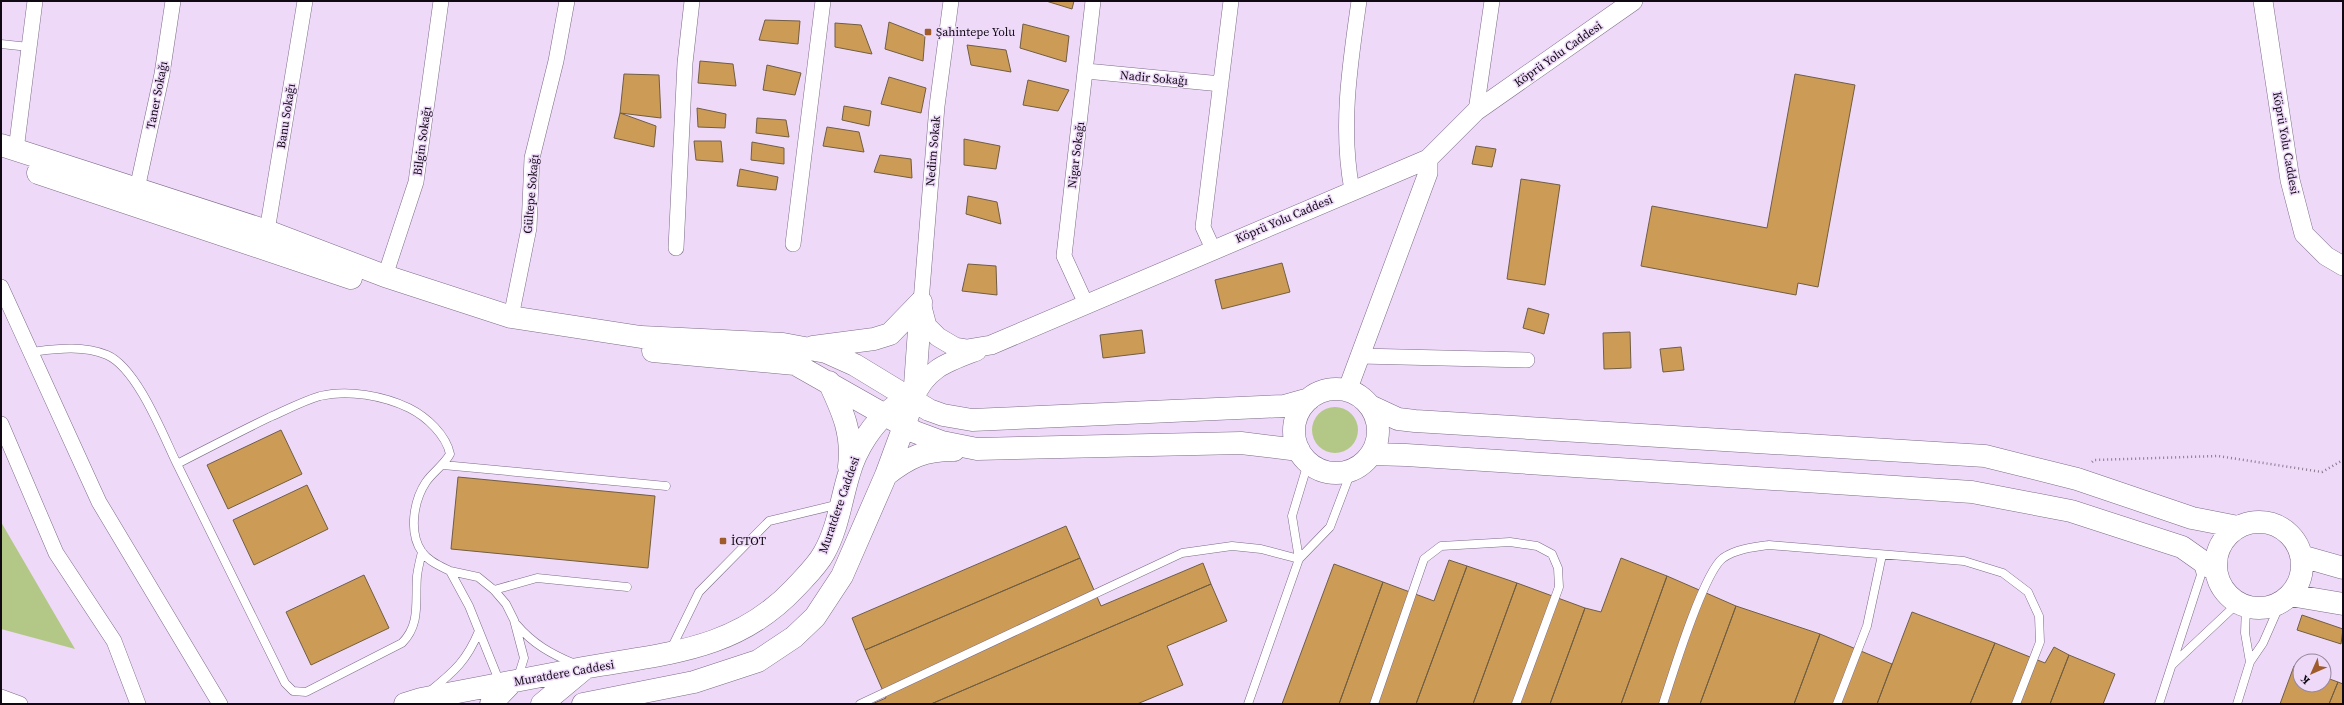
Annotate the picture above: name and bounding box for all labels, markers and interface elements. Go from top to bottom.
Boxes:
street label: Köprü Yolu Caddesi [1511,17,1606,90]
place label: Şahintepe Yolu [936,24,1015,40]
marker: Şahintepe Yolu [923,27,933,37]
street label: Taner Sokağı [143,59,172,130]
street label: Nadir Sokağı [1119,67,1189,89]
street label: Banu Sokağı [273,82,299,150]
street label: Köprü Yolu Caddesi [2269,90,2303,196]
street label: Bilgin Sokağı [409,105,435,176]
street label: Nedim Sokak [922,115,944,187]
street label: Nigar Sokağı [1064,120,1088,189]
street label: Gültepe Sokağı [520,153,542,234]
street label: Köprü Yolu Caddesi [1233,191,1335,247]
street label: Muratdere Caddesi [815,454,863,556]
place label: İGTOT [731,533,767,549]
marker: İGTOT [718,536,728,546]
north arrow [2292,653,2332,693]
street label: Muratdere Caddesi [513,656,616,690]
text: K [2297,671,2313,688]

